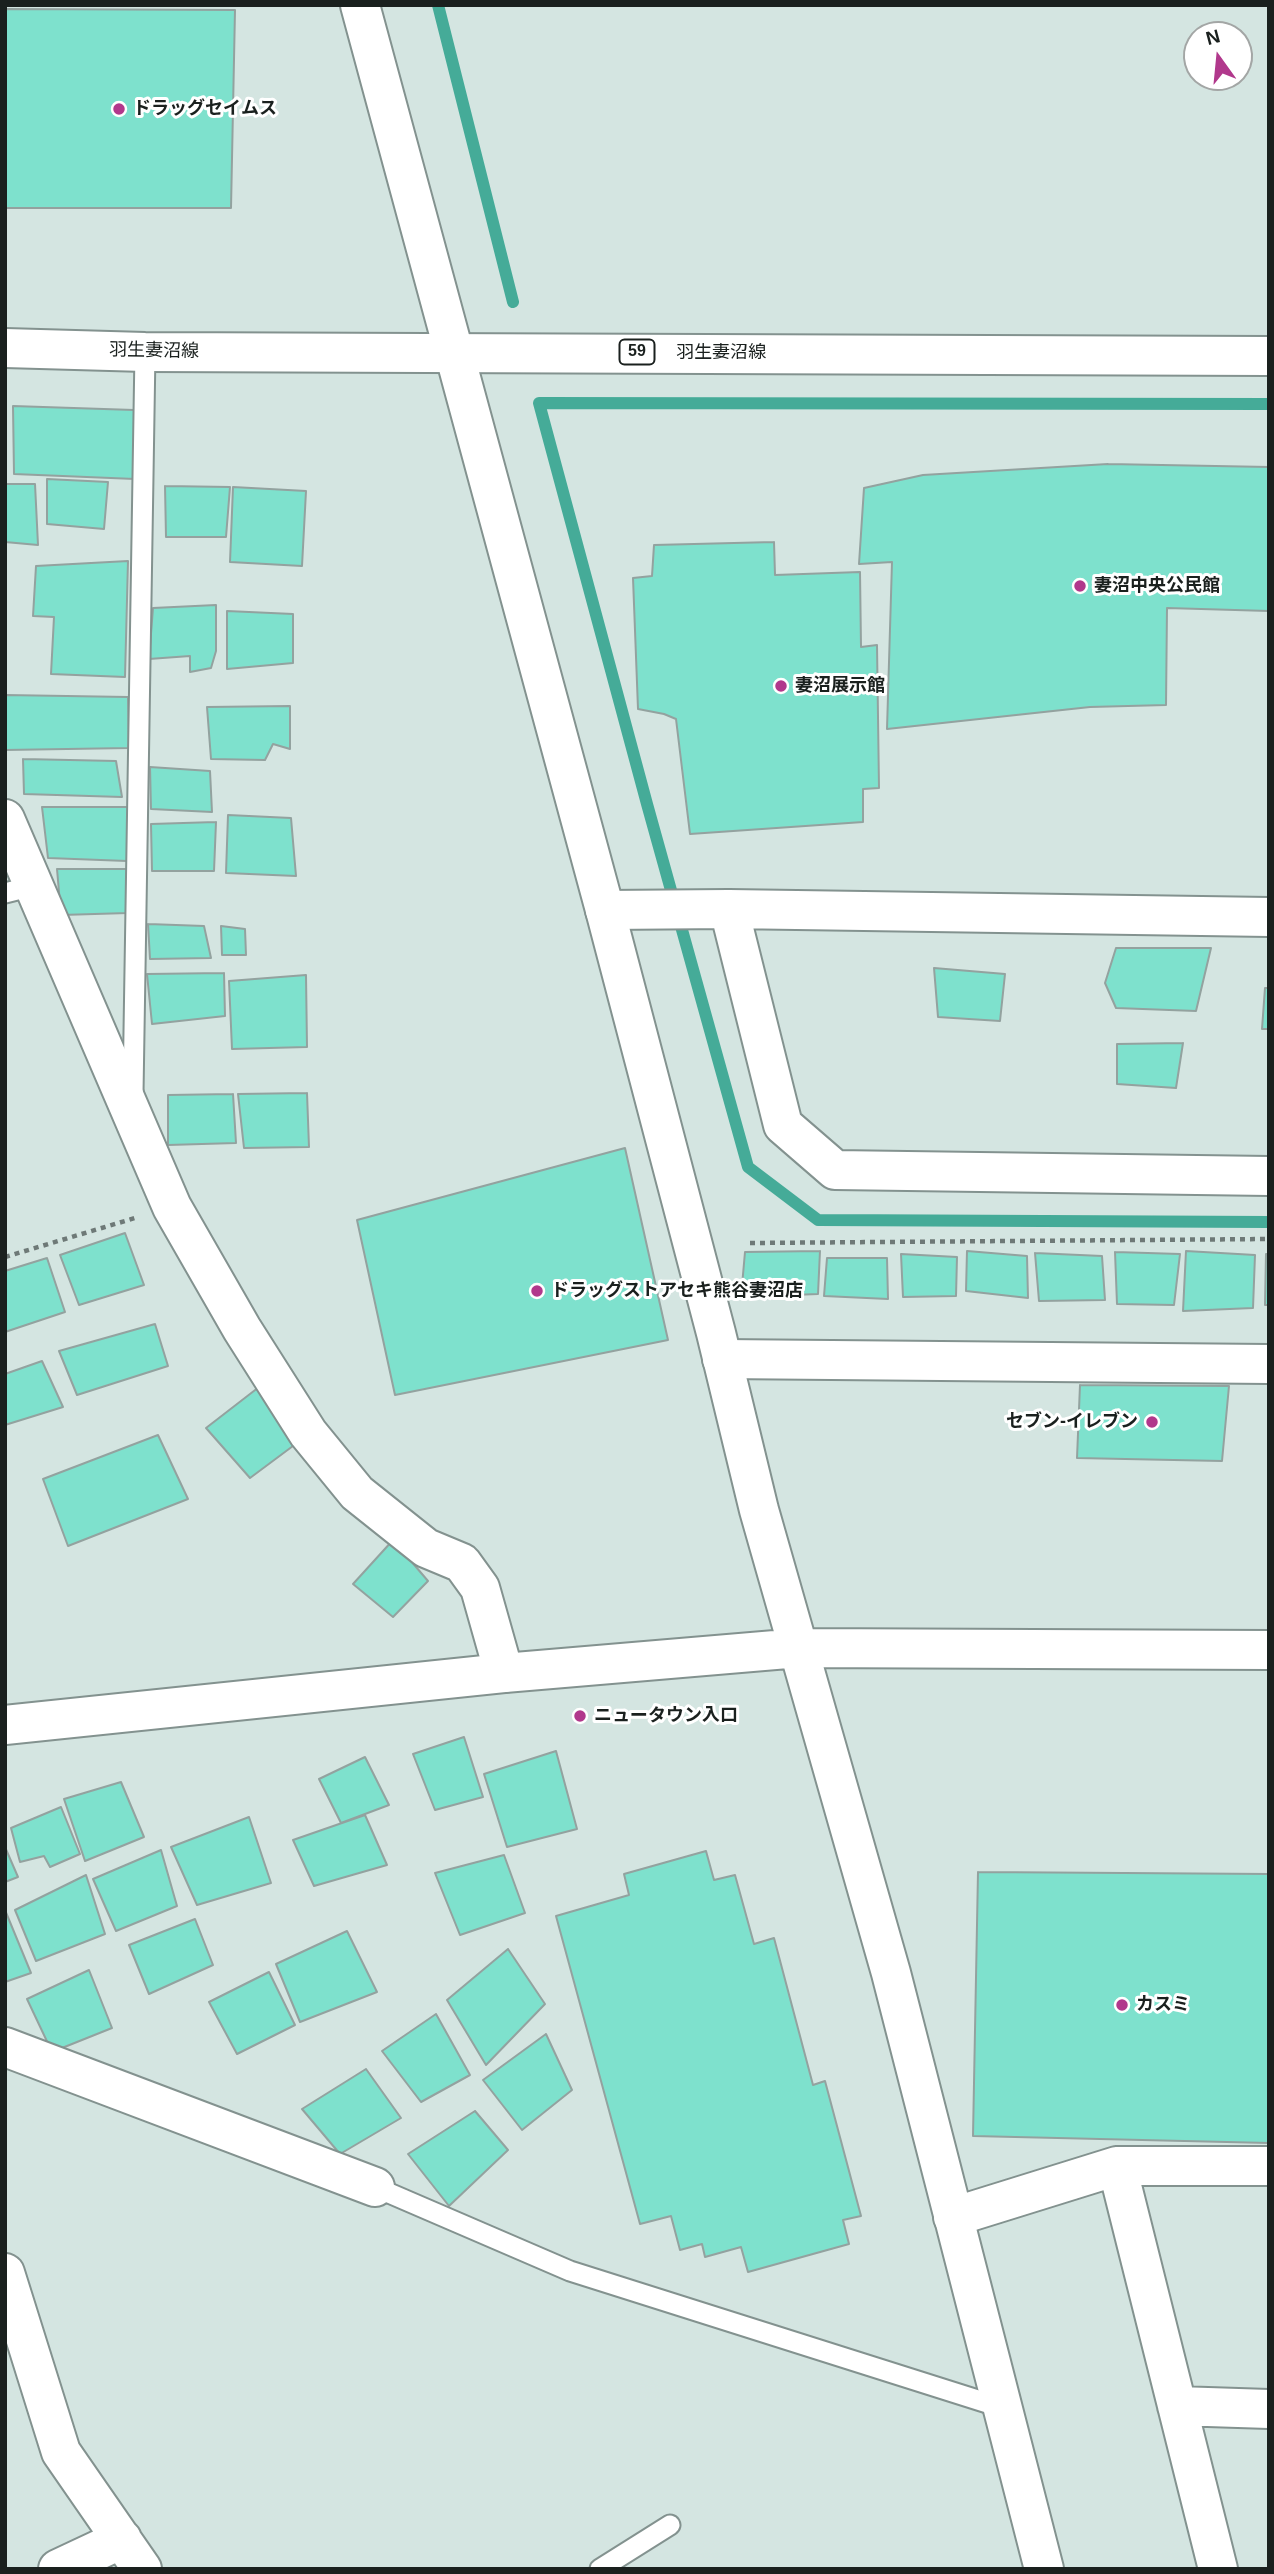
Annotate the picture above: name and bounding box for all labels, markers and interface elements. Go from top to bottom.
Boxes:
north arrow [1183,21,1253,91]
text: N [1204,25,1222,49]
place label: ドラッグセイムス [133,98,277,120]
marker: ドラッグセイムス [111,101,127,117]
street label: 羽生妻沼線 [109,339,199,363]
road number: 59 [620,340,654,364]
street label: 羽生妻沼線 [676,342,766,364]
place label: 妻沼中央公民館 [1094,575,1220,597]
marker: 妻沼中央公民館 [1072,578,1088,594]
place label: 妻沼展示館 [795,675,885,697]
marker: 妻沼展示館 [773,678,789,694]
place label: ドラッグストアセキ熊谷妻沼店 [551,1280,803,1302]
marker: ドラッグストアセキ熊谷妻沼店 [529,1283,545,1299]
place label: セブン-イレブン [1006,1411,1138,1433]
marker: セブン-イレブン [1144,1414,1160,1430]
place label: ニュータウン入口 [594,1705,738,1727]
marker: ニュータウン入口 [572,1708,588,1724]
place label: カスミ [1136,1994,1190,2016]
marker: カスミ [1114,1997,1130,2013]

